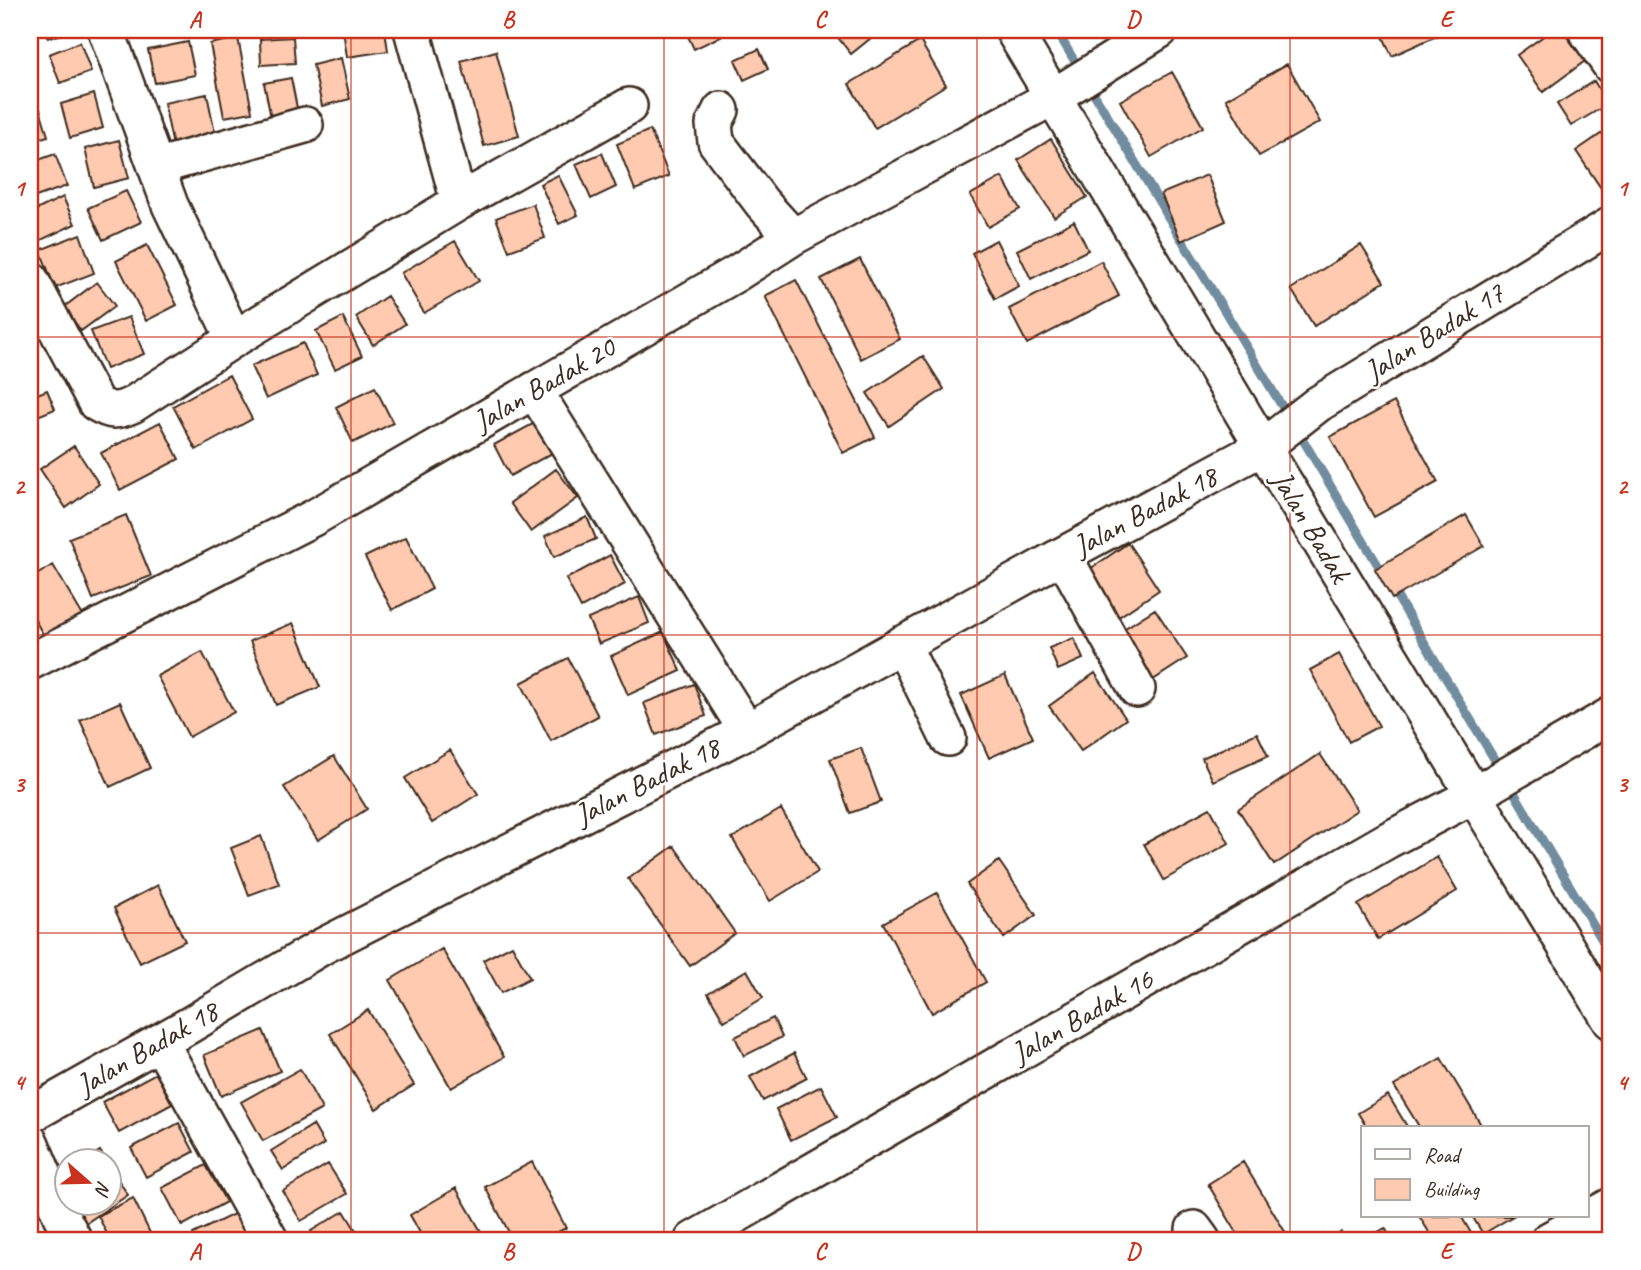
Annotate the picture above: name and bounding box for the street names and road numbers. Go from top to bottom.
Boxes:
street label: Jalan Badak 17 [1355,273,1512,391]
street label: Jalan Badak 20 [465,327,624,441]
street label: Jalan Badak 18 [1065,456,1226,566]
street label: Jalan Badak [1262,462,1360,590]
street label: Jalan Badak 18 [566,727,728,835]
street label: Jalan Badak 16 [1003,959,1161,1073]
street label: Jalan Badak 18 [68,991,227,1105]

